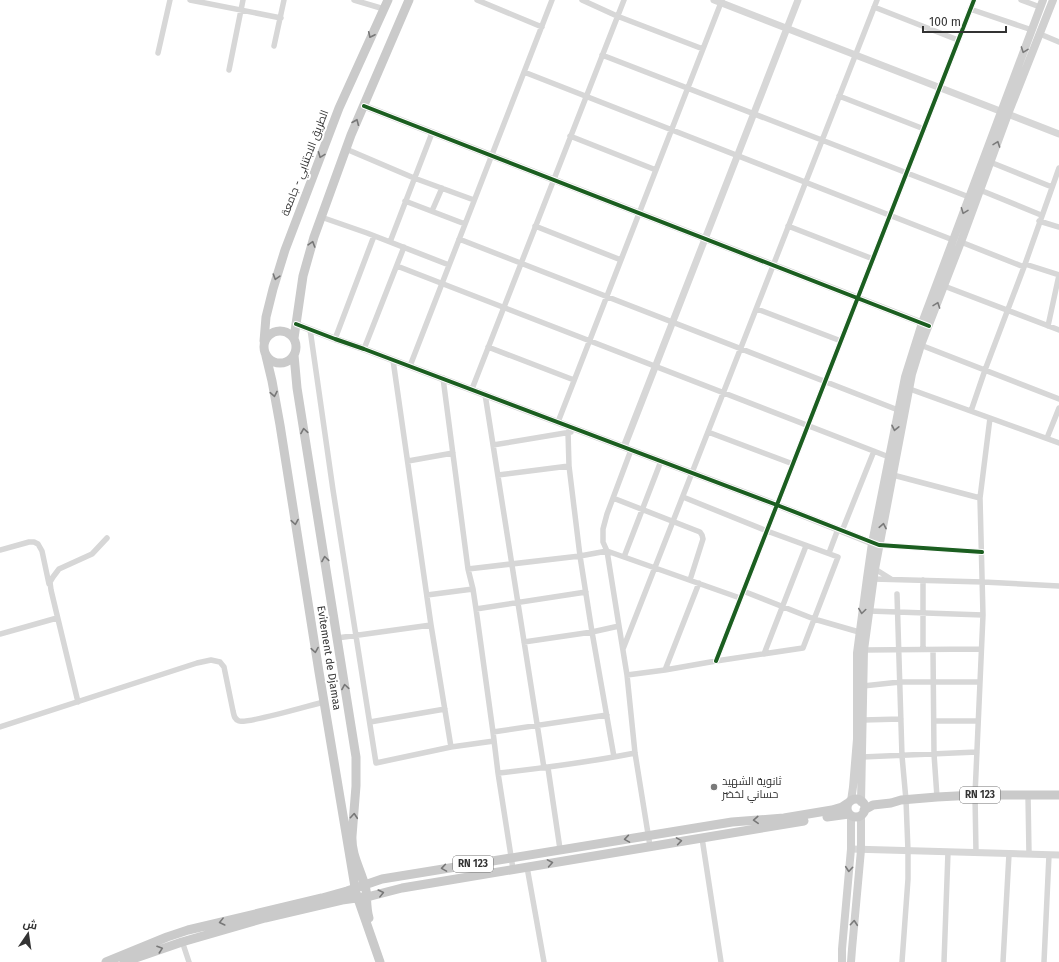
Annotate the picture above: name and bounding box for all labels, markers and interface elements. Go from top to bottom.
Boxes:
scale bar [923,8,1006,34]
text: 100 m [929,15,961,29]
one-way arrow [368,31,376,39]
one-way arrow [1021,46,1029,53]
street label: الطريق الاجتنابي - جامعة [279,108,333,219]
one-way arrow [352,119,360,126]
one-way arrow [992,141,1000,148]
one-way arrow [317,152,325,159]
one-way arrow [960,207,968,214]
one-way arrow [307,241,316,248]
one-way arrow [272,274,281,281]
one-way arrow [932,302,940,309]
one-way arrow [270,391,278,397]
one-way arrow [891,424,899,431]
one-way arrow [300,428,309,434]
one-way arrow [290,519,299,525]
one-way arrow [878,523,887,530]
one-way arrow [321,556,329,562]
street label: Evitement de Djamaa [314,605,344,711]
one-way arrow [858,608,867,614]
one-way arrow [311,647,319,653]
one-way arrow [341,684,350,690]
place label: ثانوية الشهيد حساني لخضر [721,775,782,803]
marker: ثانوية الشهيد حساني لخضر [709,782,719,792]
road number: RN 123 [960,787,1000,803]
one-way arrow [349,813,358,819]
one-way arrow [753,815,759,824]
one-way arrow [624,834,630,842]
one-way arrow [675,838,682,846]
road number: RN 123 [453,856,493,872]
one-way arrow [547,859,553,868]
one-way arrow [441,864,447,872]
one-way arrow [845,866,854,872]
one-way arrow [377,889,384,898]
north arrow [8,914,48,954]
text: ش [22,917,38,933]
one-way arrow [219,917,226,925]
one-way arrow [849,920,858,926]
one-way arrow [157,945,164,954]

